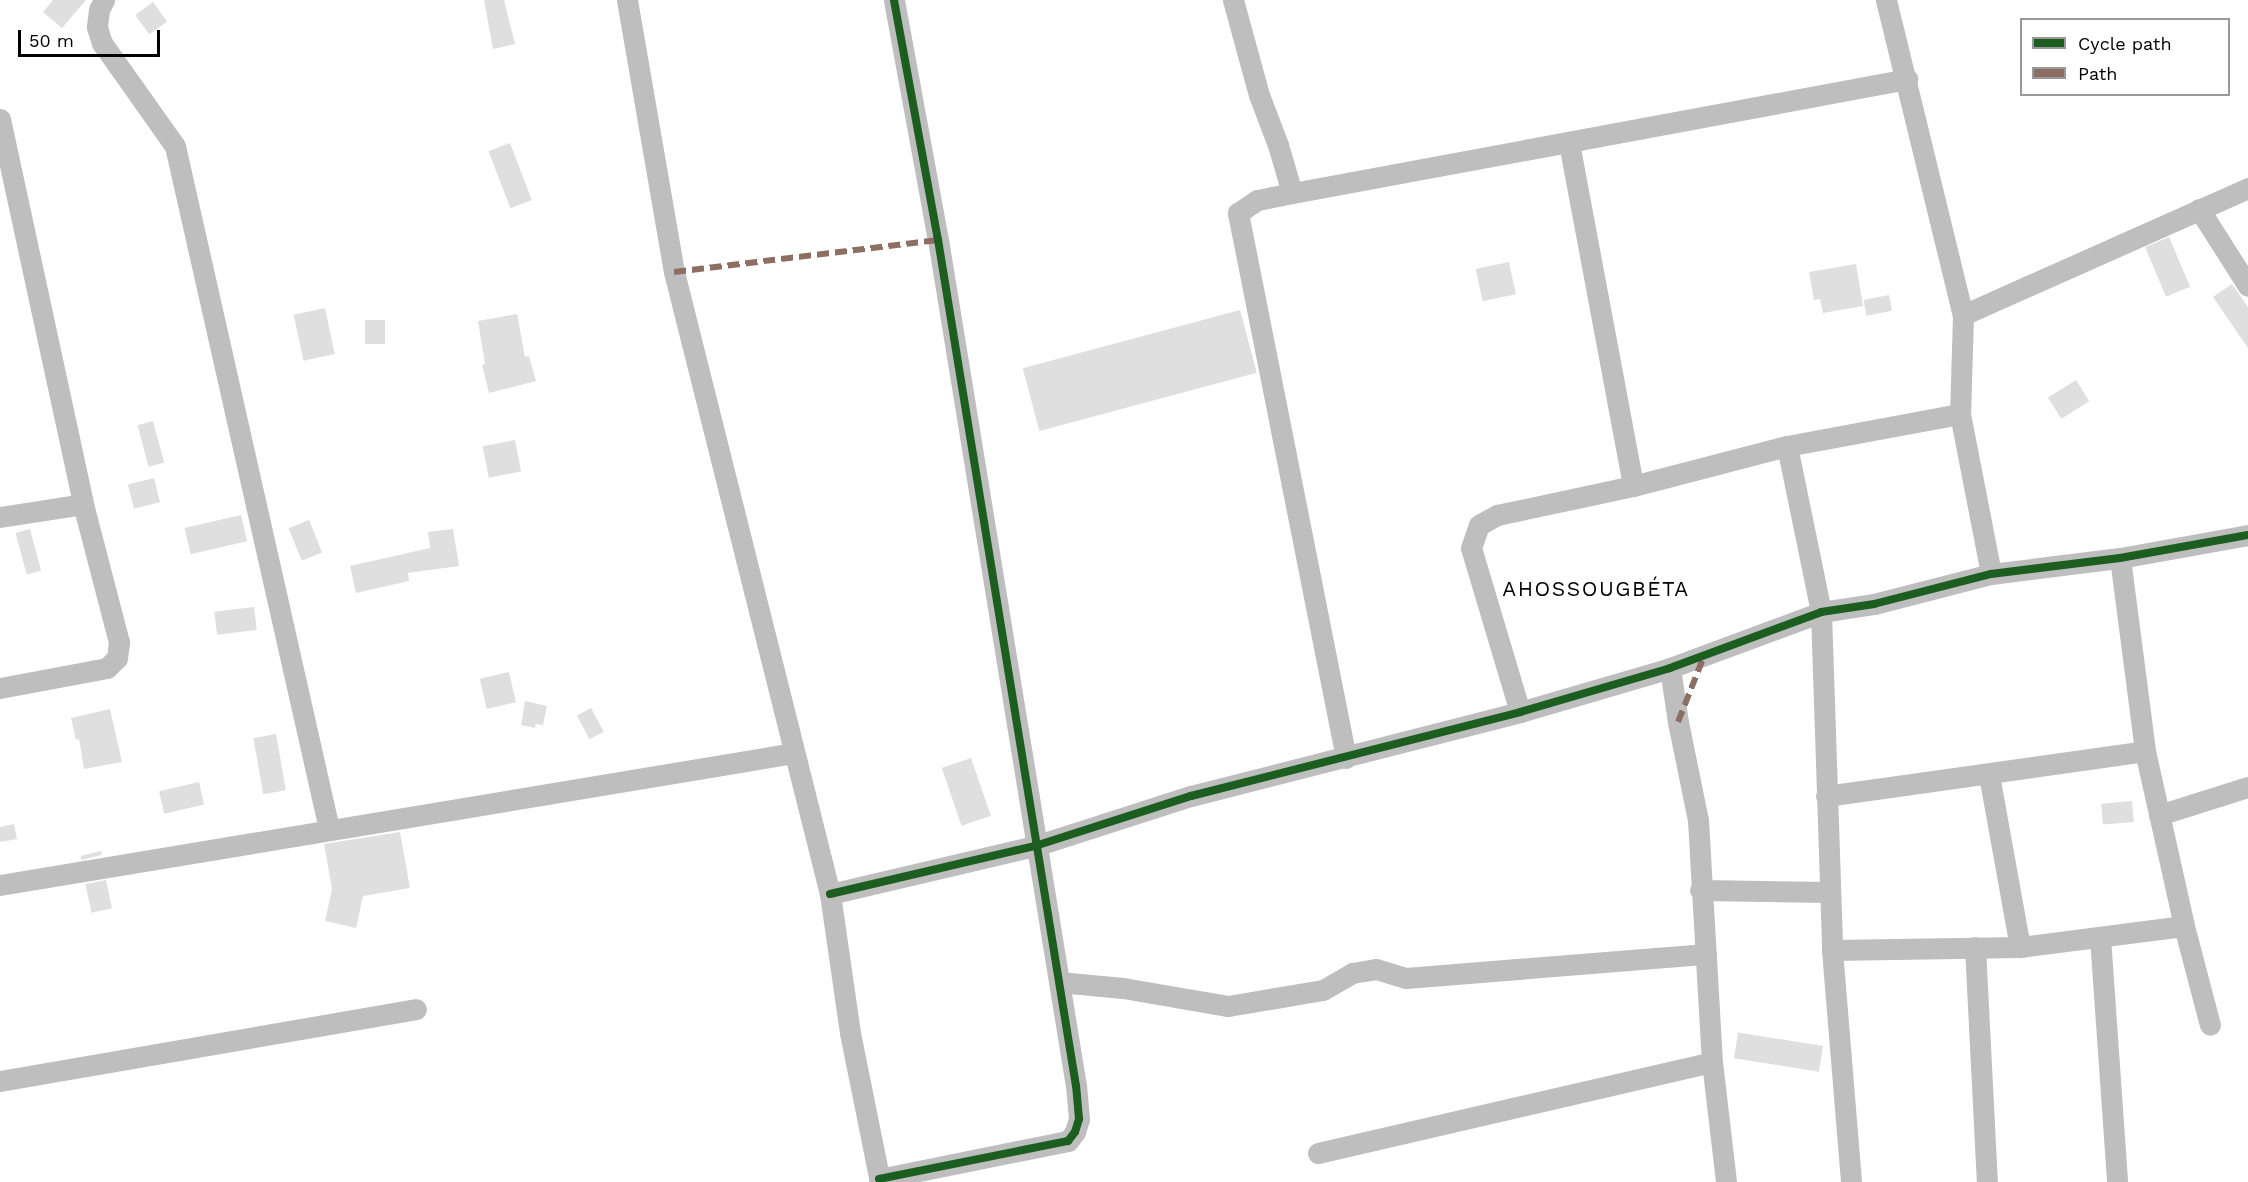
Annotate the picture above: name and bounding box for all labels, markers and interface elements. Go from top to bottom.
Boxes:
scale bar [21,18,164,56]
legend [2020,18,2230,96]
text: 50 m [29,30,74,51]
text: Cycle path [2078,33,2172,54]
text: Path [2078,63,2118,84]
district label: AHOSSOUGBÉTA [1502,576,1690,602]

